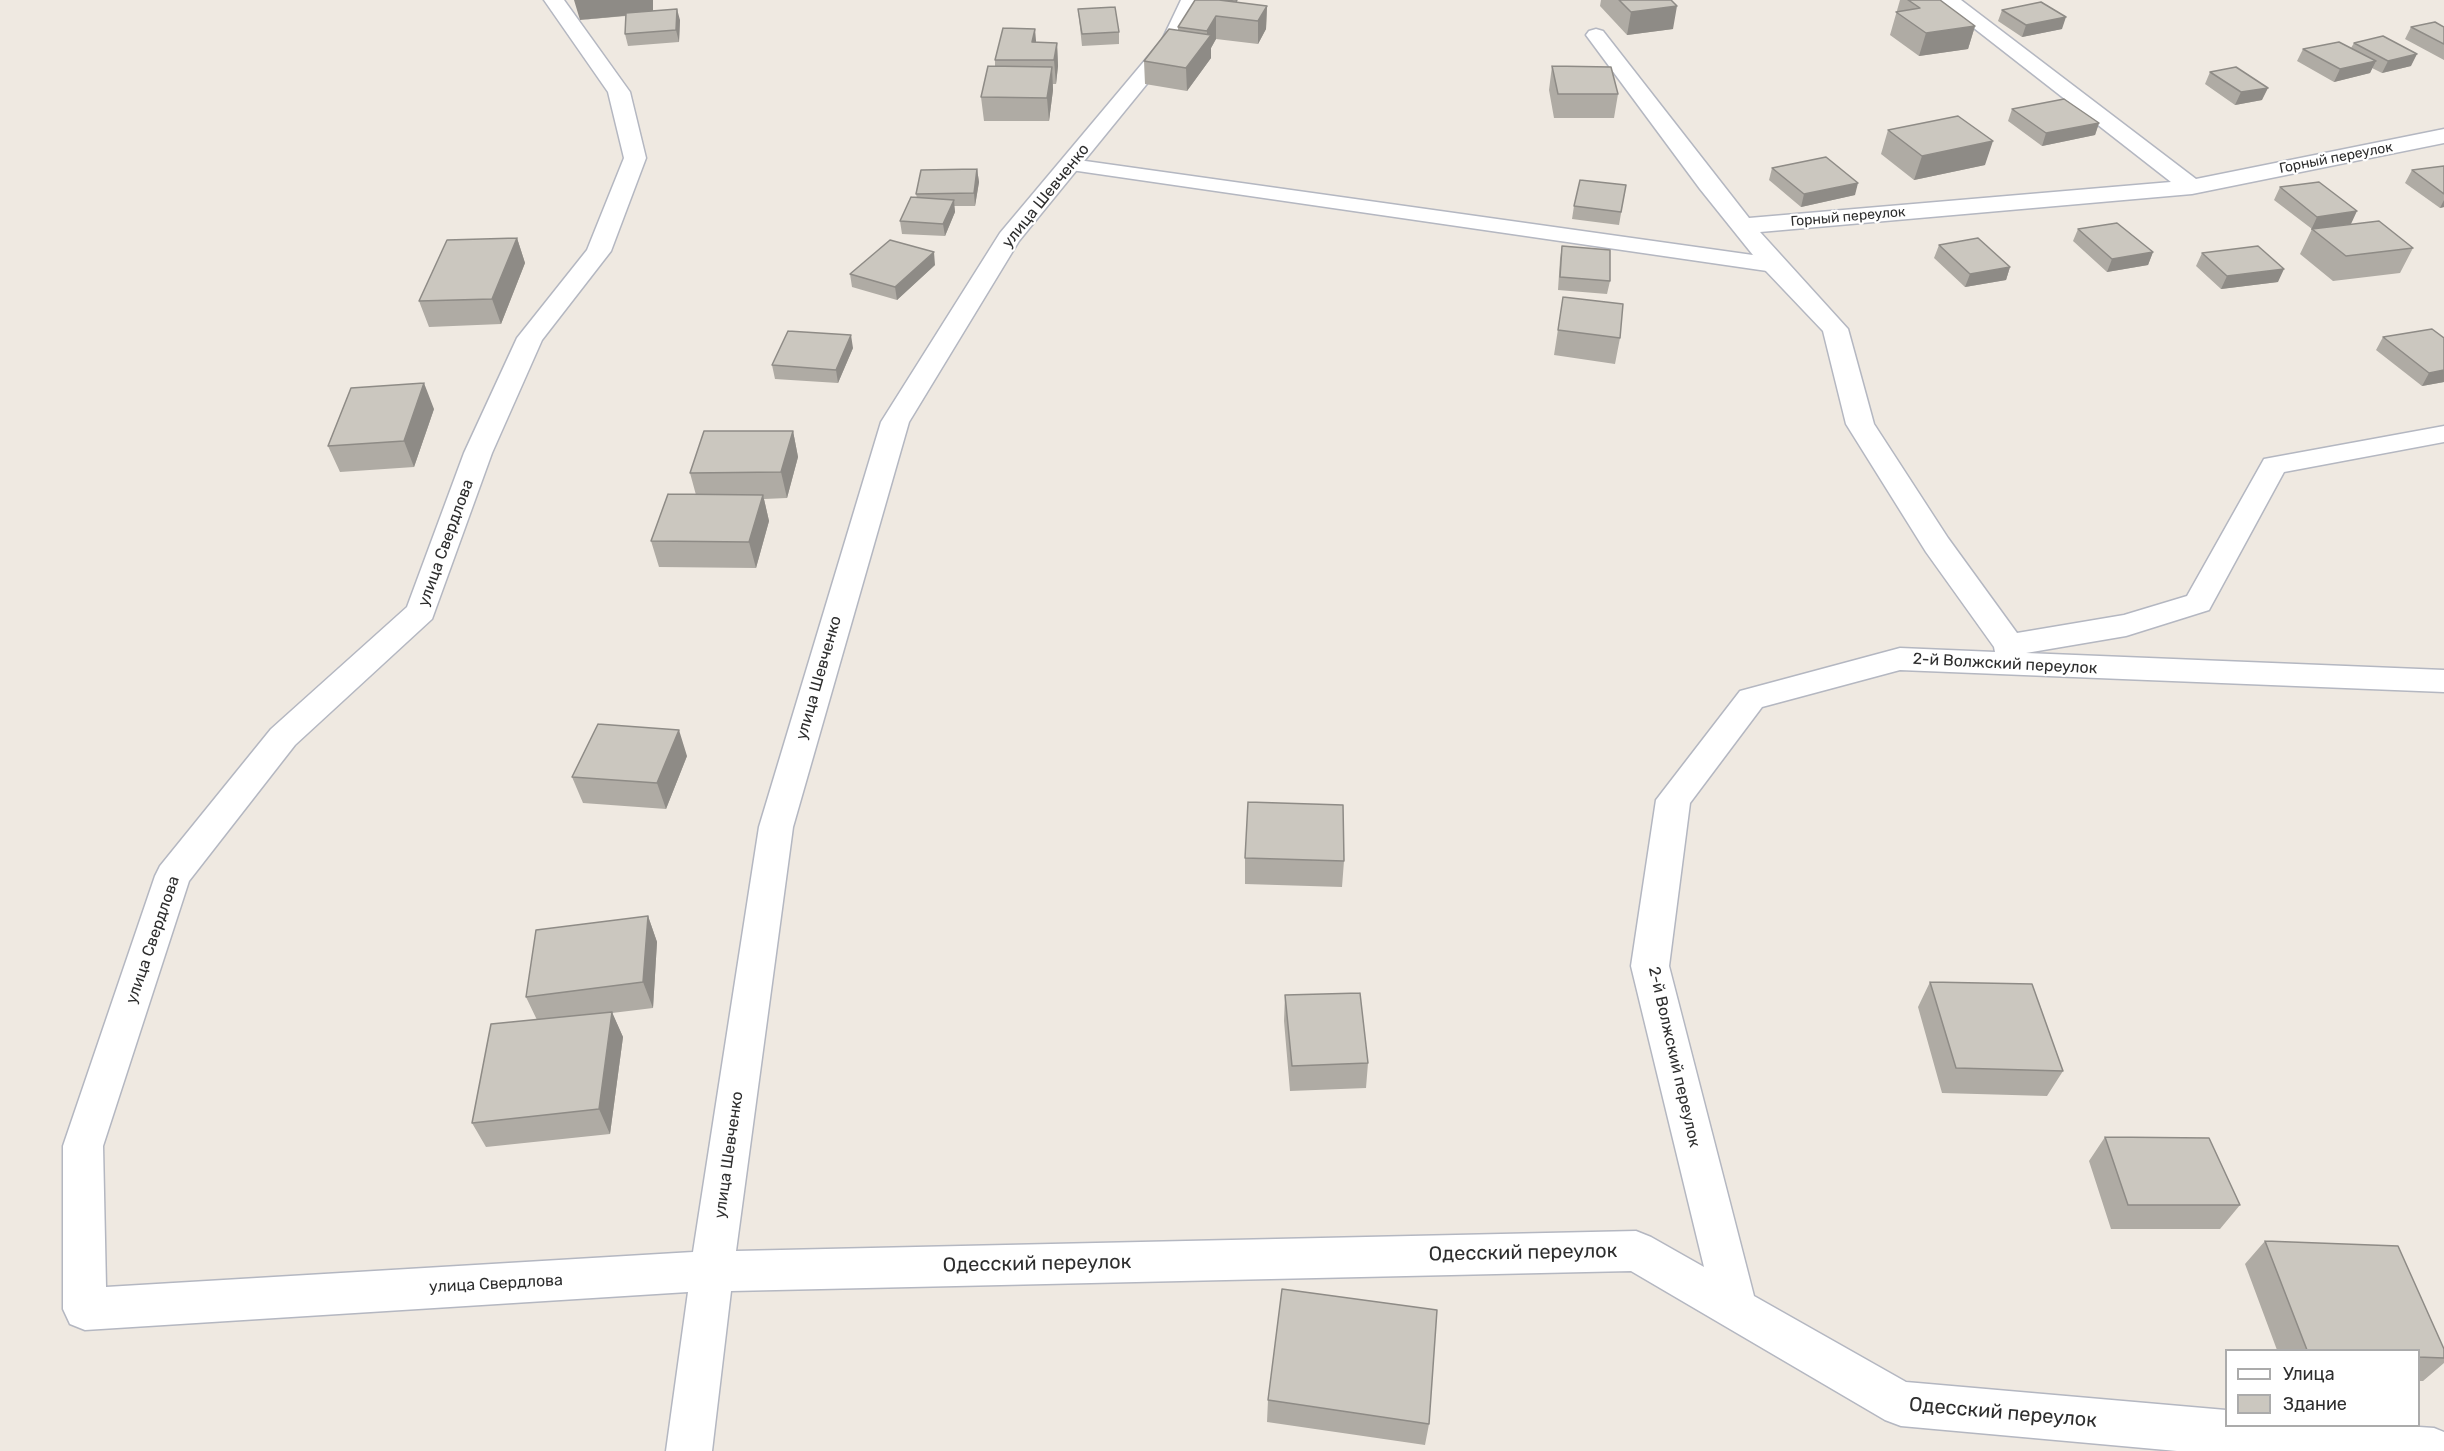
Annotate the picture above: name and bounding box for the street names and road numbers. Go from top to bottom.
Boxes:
street label: Горный переулок [2278,139,2394,177]
street label: улица Шевченко [998,140,1094,252]
street label: Горный переулок [1790,204,1906,230]
street label: улица Свердлова [414,477,478,609]
street label: улица Шевченко [792,614,846,742]
street label: 2-й Волжский переулок [1912,650,2098,678]
street label: улица Свердлова [122,874,184,1006]
street label: 2-й Волжский переулок [1644,965,1704,1149]
street label: улица Шевченко [711,1090,747,1220]
street label: Одесский переулок [1428,1239,1618,1267]
street label: Одесский переулок [942,1250,1132,1278]
street label: улица Свердлова [429,1271,563,1297]
street label: Одесский переулок [1908,1393,2098,1433]

